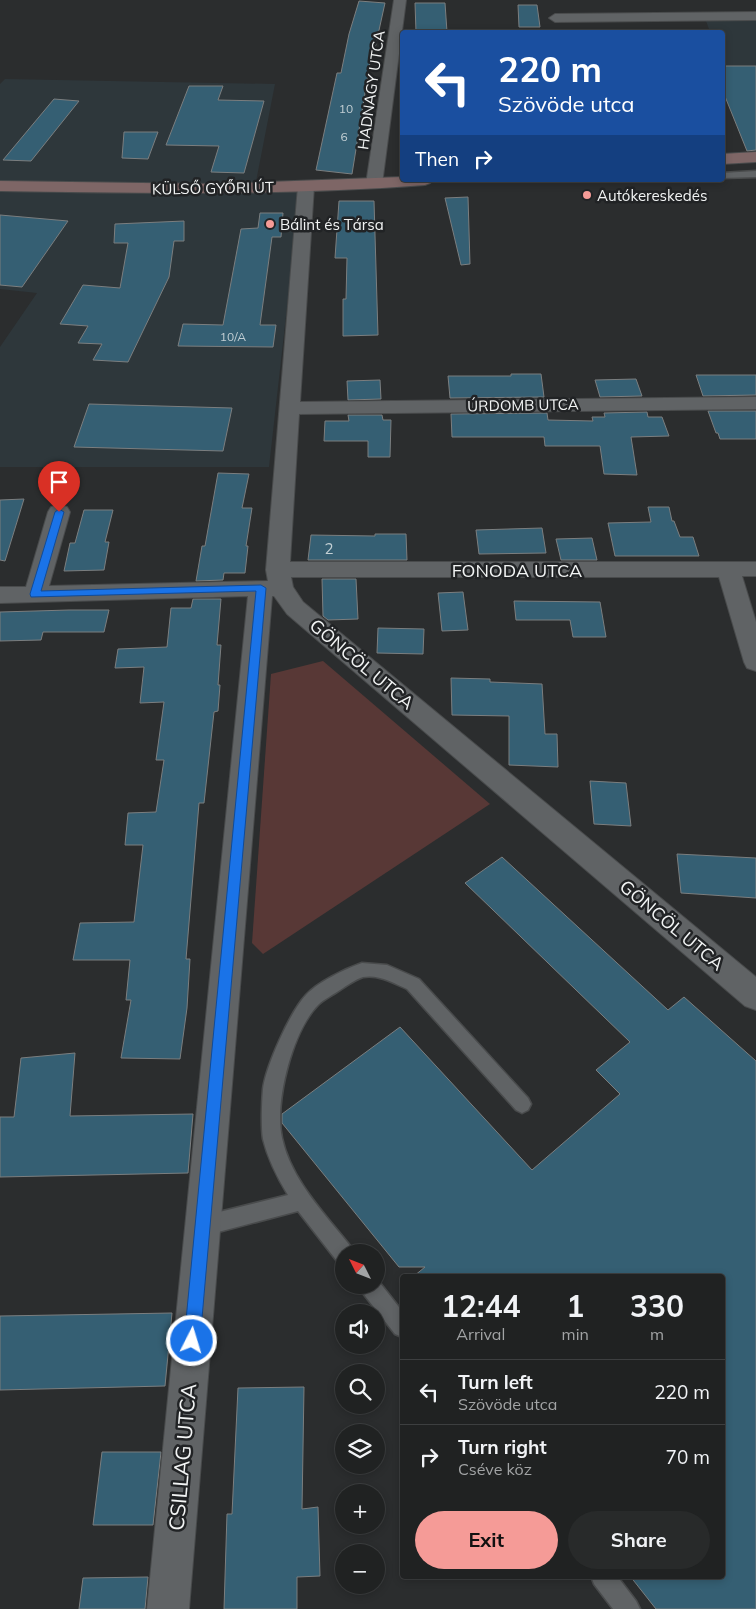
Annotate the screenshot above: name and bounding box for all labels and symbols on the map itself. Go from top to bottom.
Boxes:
street label: HADNAGY UTCA [353,29,389,151]
house number: 10 [339,101,353,116]
house number: 6 [340,129,348,144]
street label: KÜLSŐ GYŐRI ÚT [152,177,274,199]
place label: Autókereskedés [597,186,707,205]
marker: Autókereskedés [581,189,593,201]
place label: Bálint és Társa [280,215,384,234]
marker: Bálint és Társa [264,218,276,230]
house number: 10/A [220,329,246,344]
street label: ÚRDOMB UTCA [467,395,579,415]
pin [38,461,80,512]
house number: 2 [324,539,334,558]
street label: FONODA UTCA [452,559,582,582]
street label: GÖNCÖL UTCA [305,614,419,714]
street label: GÖNCÖL UTCA [615,875,729,975]
north arrow [335,1244,385,1294]
position arrow [165,1314,217,1366]
street label: CSILLAG UTCA [163,1382,201,1532]

